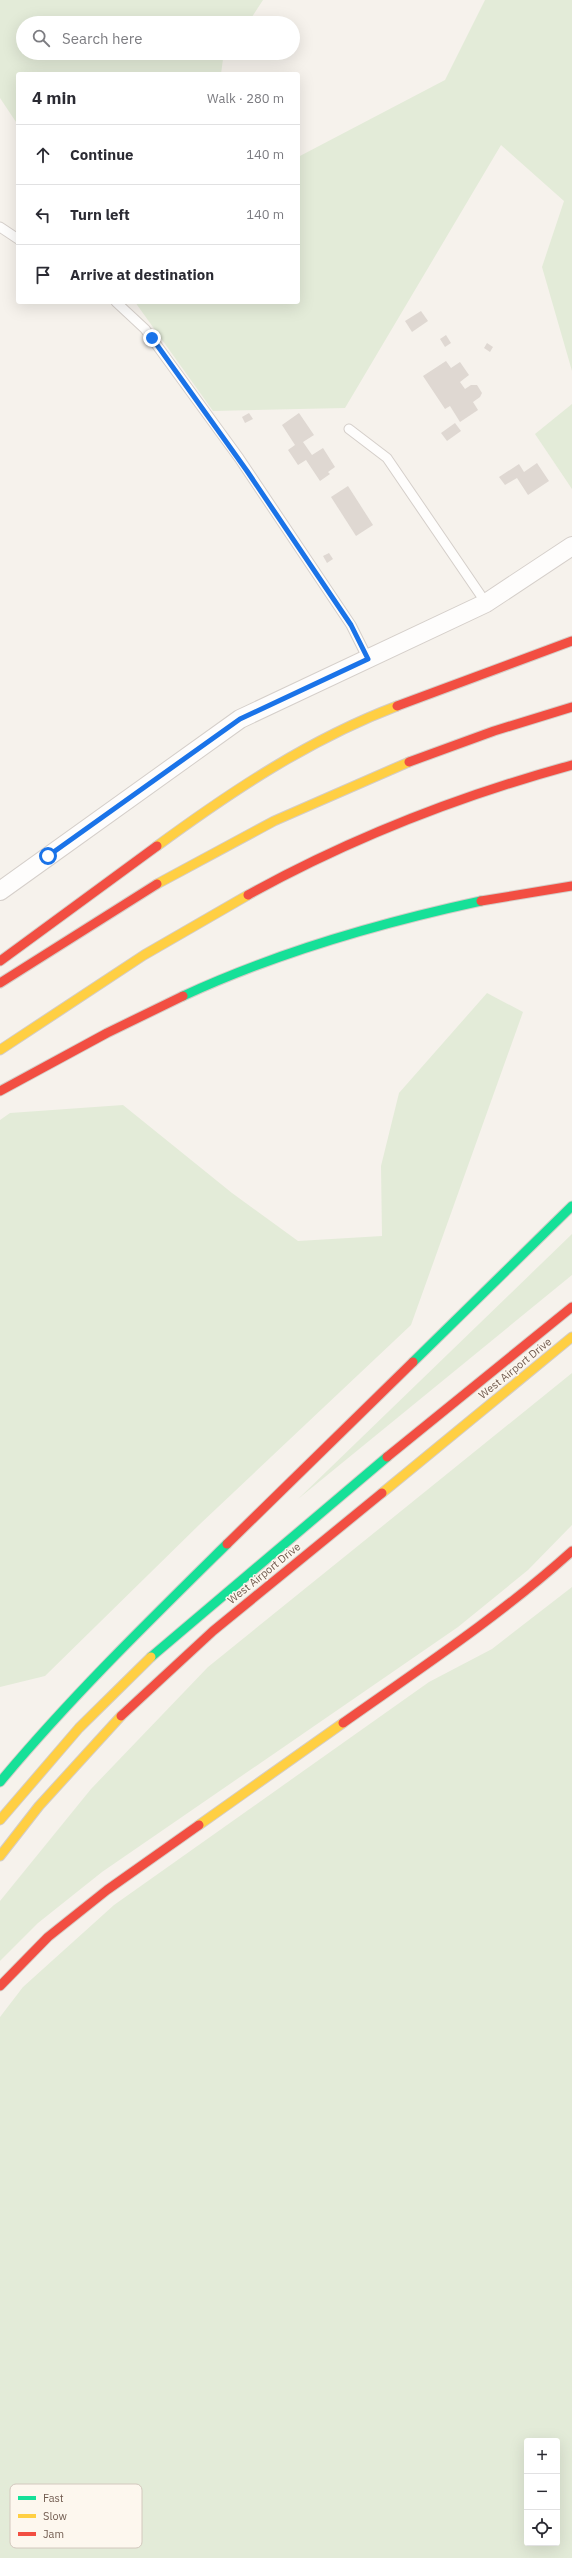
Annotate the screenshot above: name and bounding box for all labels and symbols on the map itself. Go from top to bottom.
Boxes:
route end [143,329,161,347]
route start [39,847,57,865]
street label: West Airport Drive [476,1334,554,1402]
street label: West Airport Drive [225,1539,303,1607]
legend [10,2484,142,2548]
text: Fast [43,2491,64,2505]
text: Slow [43,2509,67,2523]
text: Jam [43,2527,64,2541]

